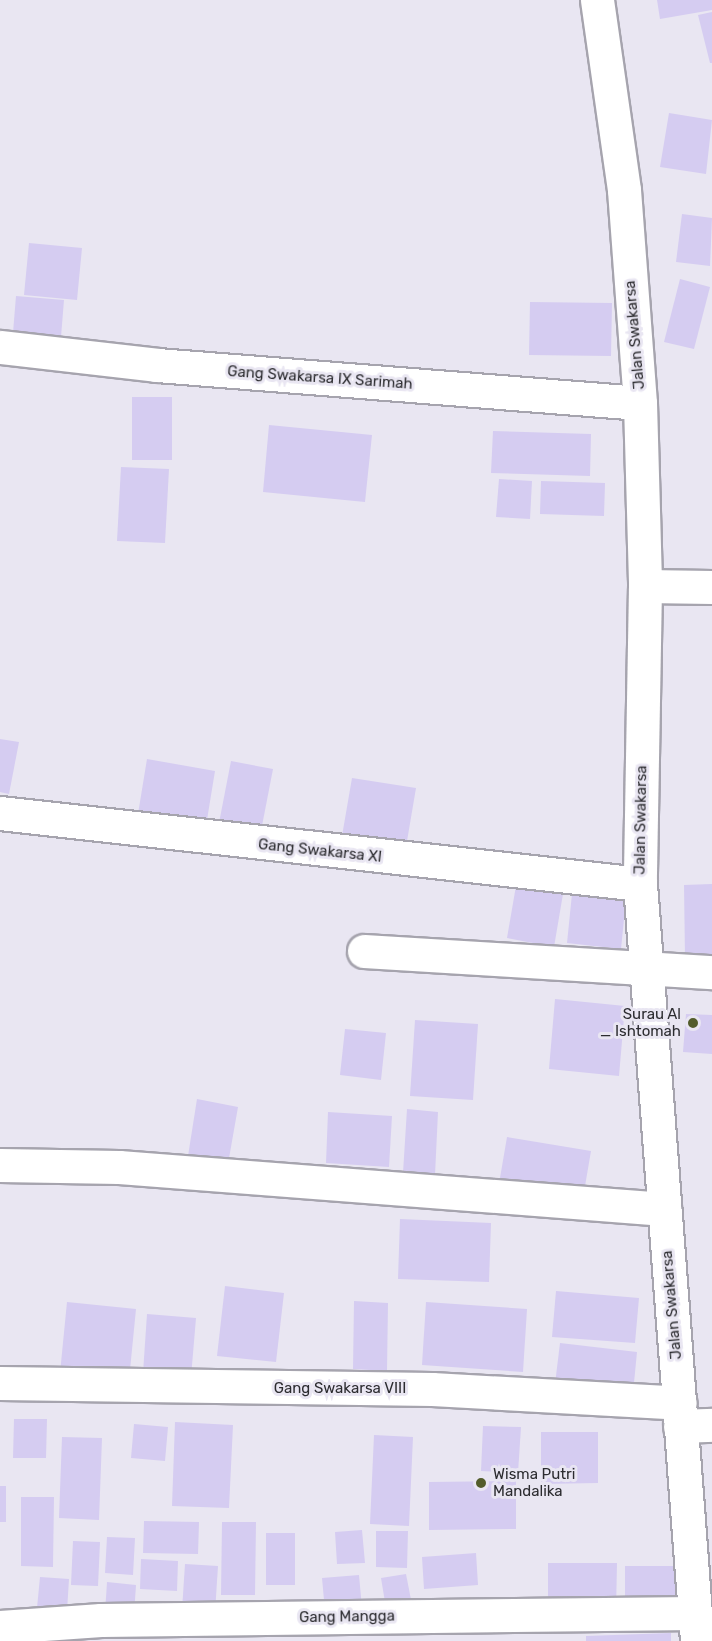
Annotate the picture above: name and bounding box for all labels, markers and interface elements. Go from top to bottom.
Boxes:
street label: Jalan Swakarsa [621,280,649,390]
street label: Gang Swakarsa IX Sarimah [227,363,413,393]
street label: Jalan Swakarsa [631,765,651,875]
street label: Gang Swakarsa XI [257,836,383,866]
place label: Surau Al _ Ishtomah [600,1005,681,1040]
marker: Surau Al _ Ishtomah [686,1016,700,1030]
street label: Jalan Swakarsa [658,1250,686,1360]
street label: Gang Swakarsa VIII [274,1380,406,1398]
place label: Wisma Putri Mandalika [493,1465,575,1500]
marker: Wisma Putri Mandalika [474,1476,488,1490]
street label: Gang Mangga [299,1607,395,1627]

